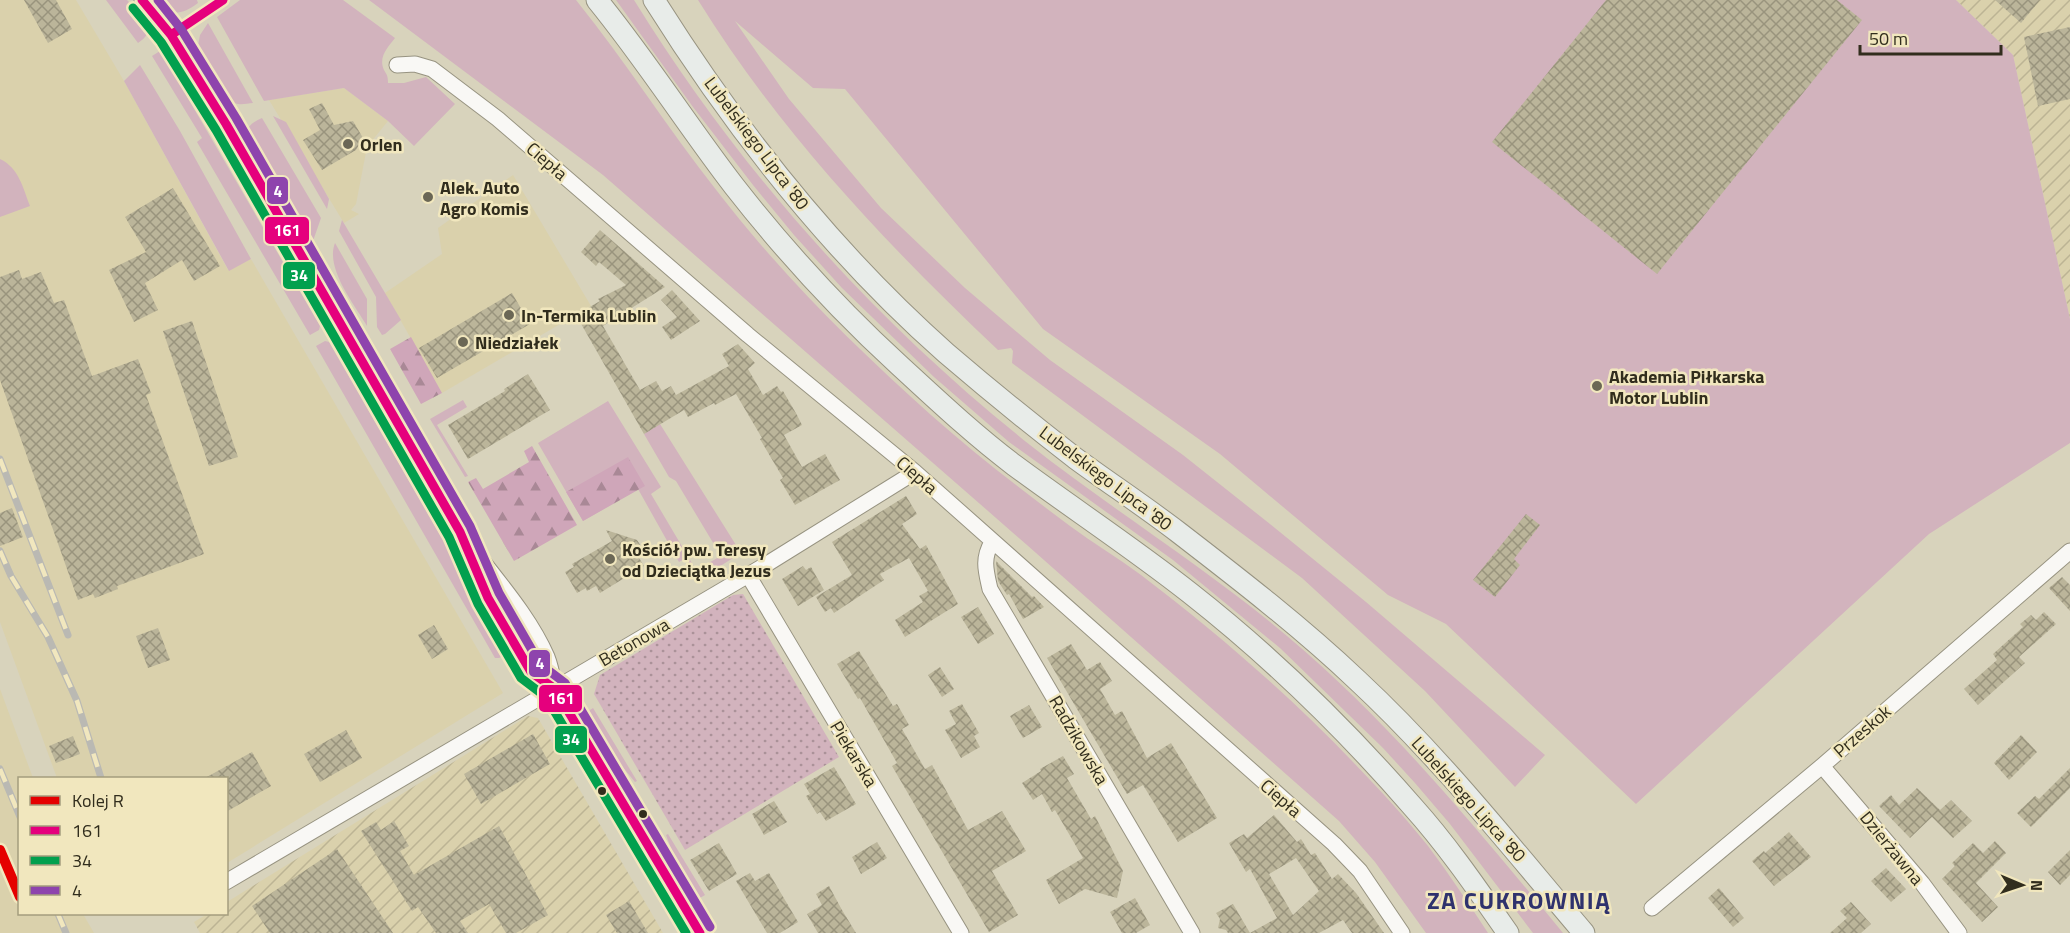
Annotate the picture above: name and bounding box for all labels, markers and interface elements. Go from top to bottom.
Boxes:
scale bar [1860,18,2001,56]
text: 50 m [1869,25,1908,52]
street label: Lubelskiego Lipca '80 [698,71,816,215]
place label: Orlen [360,131,402,158]
street label: Ciepła [520,135,574,187]
marker: Orlen [341,137,355,151]
place label: Alek. Auto Agro Komis [440,174,529,222]
line badge: 4 [266,176,289,205]
text: 4 [274,179,283,203]
marker: Alek. Auto Agro Komis [421,190,435,204]
line badge: 161 [264,216,310,245]
text: 161 [274,218,300,242]
line badge: 34 [282,261,316,290]
text: 34 [290,263,308,287]
place label: In-Termika Lublin [521,302,656,329]
marker: In-Termika Lublin [502,308,516,322]
place label: Niedziałek [475,329,559,356]
marker: Niedziałek [456,335,470,349]
place label: Akademia Piłkarska Motor Lublin [1609,363,1765,411]
marker: Akademia Piłkarska Motor Lublin [1590,379,1604,393]
street label: Lubelskiego Lipca '80 [1034,419,1178,537]
street label: Ciepła [890,449,944,501]
place label: Kościół pw. Teresy od Dzieciątka Jezus [622,536,771,584]
marker: Kościół pw. Teresy od Dzieciątka Jezus [603,552,617,566]
street label: Betonowa [594,611,674,673]
line badge: 4 [528,649,551,678]
text: 4 [536,651,545,675]
line badge: 161 [538,684,583,713]
text: 161 [548,686,574,710]
street label: Radzikowska [1043,690,1115,790]
street label: Przeskok [1827,698,1897,764]
street label: Piekarska [824,716,884,792]
line badge: 34 [554,725,588,754]
text: 34 [562,727,580,751]
street label: Lubelskiego Lipca '80 [1405,730,1533,868]
street label: Ciepła [1254,772,1308,824]
legend [18,777,228,915]
unlabelled marker [596,785,608,797]
text: Kolej R [72,787,124,814]
street label: Dzierżawna [1854,805,1930,891]
unlabelled marker [637,808,649,820]
text: 161 [72,817,102,844]
text: 34 [72,847,92,874]
north arrow [1992,855,2052,915]
text: 4 [72,877,82,904]
text: N [2025,880,2049,891]
district label: ZA CUKROWNIĄ [1427,882,1611,918]

